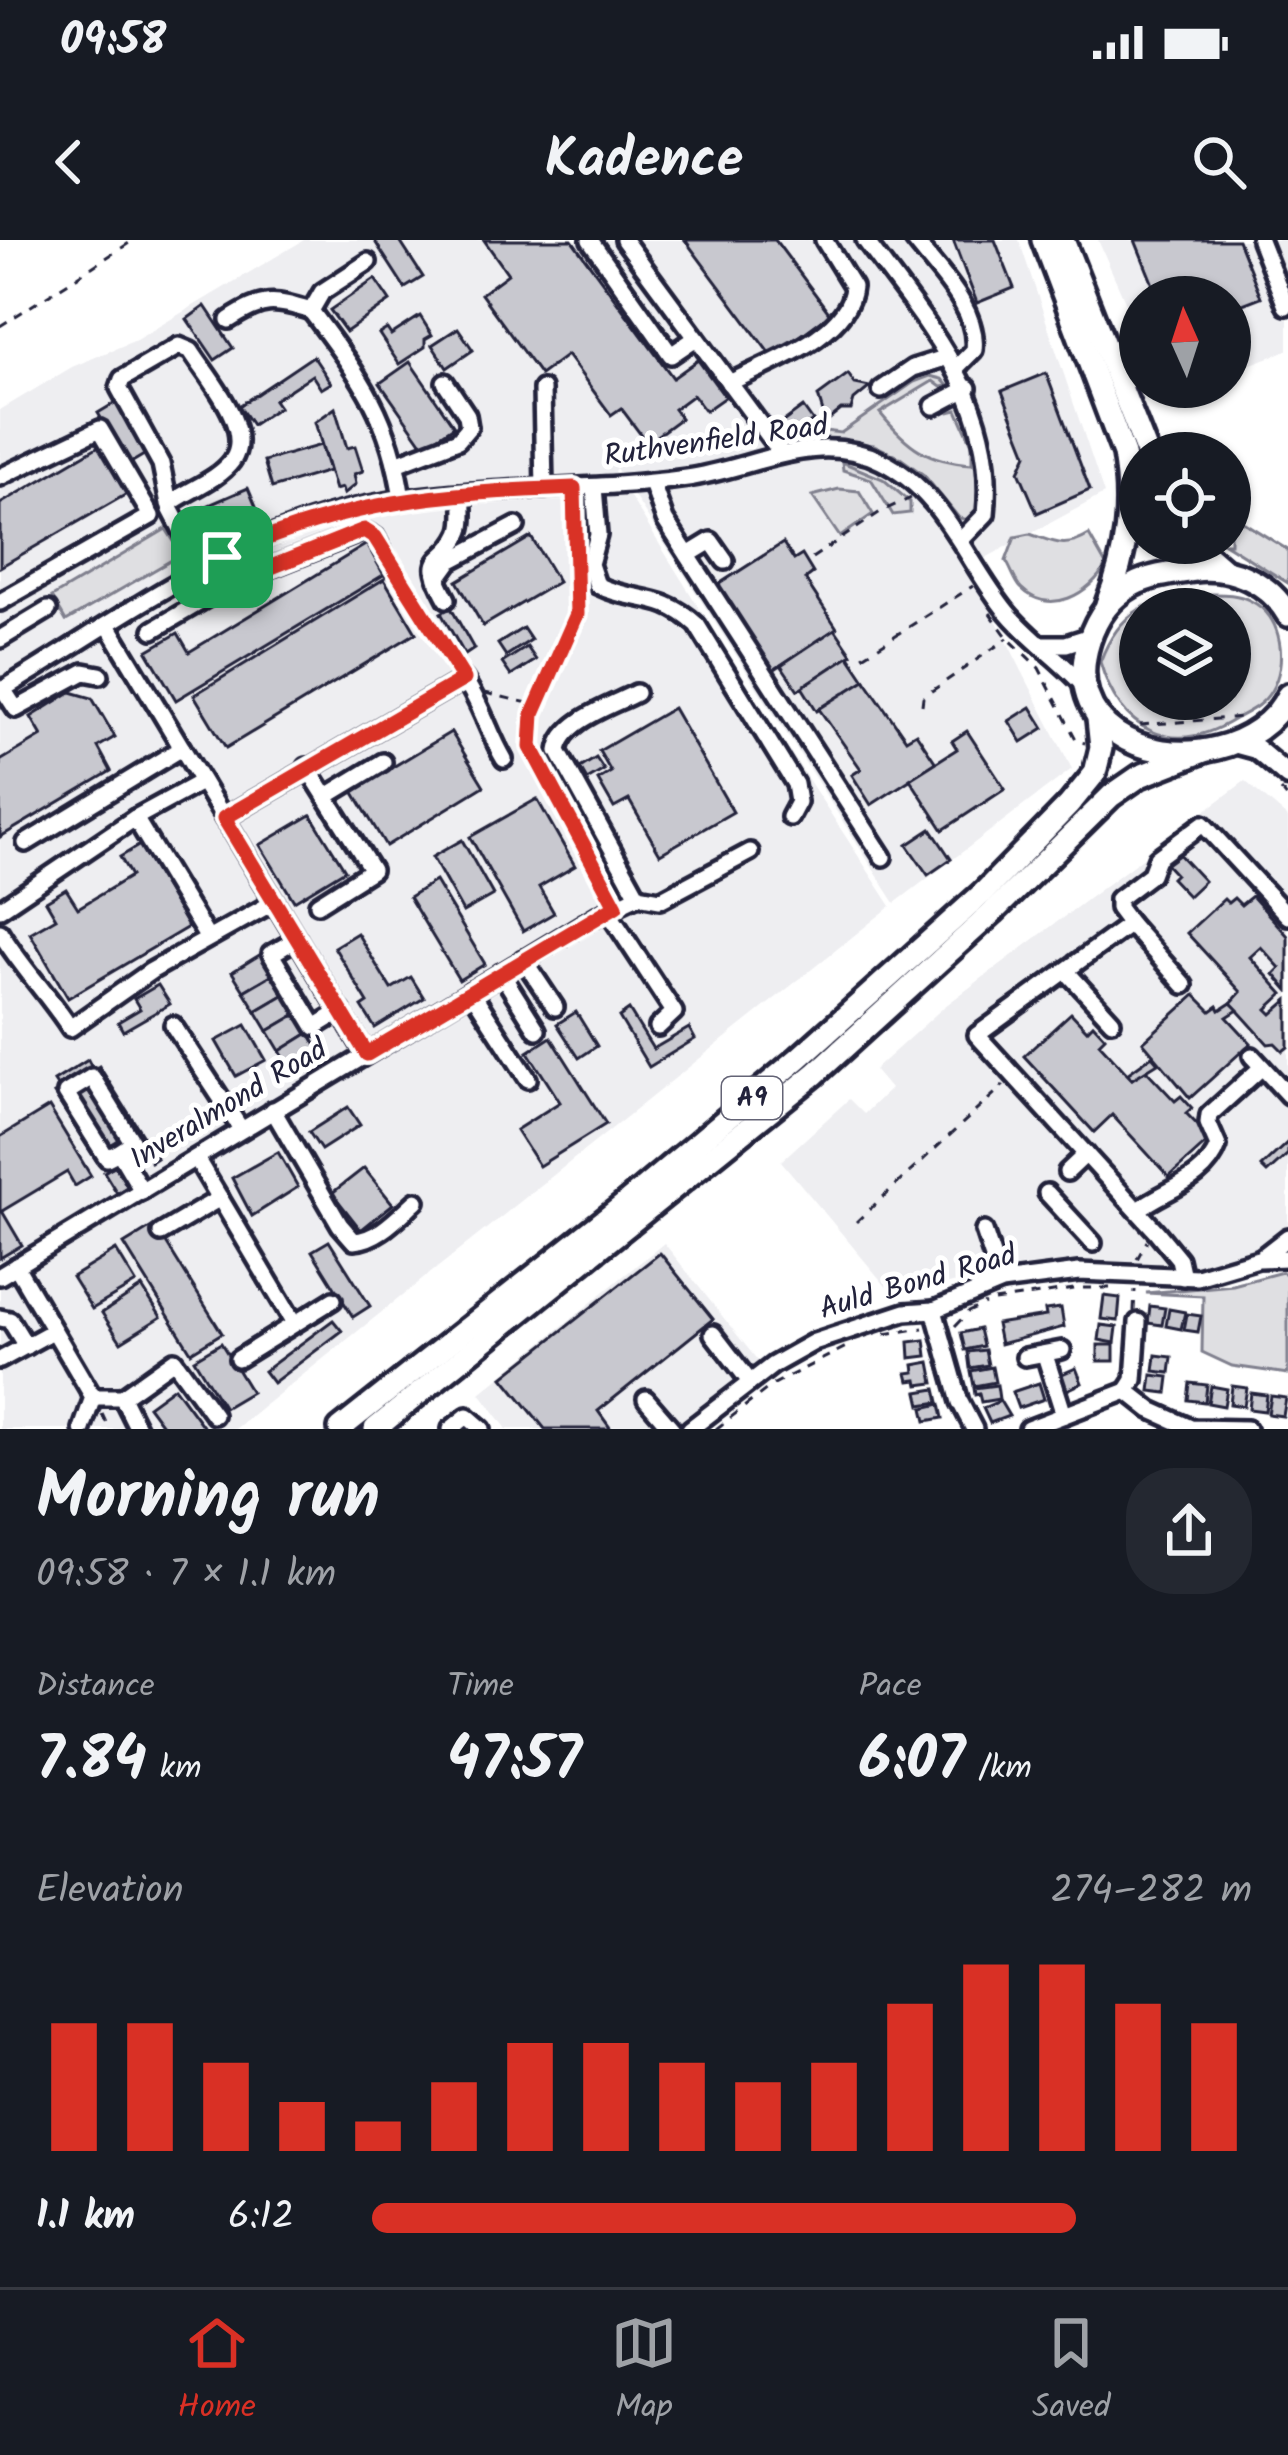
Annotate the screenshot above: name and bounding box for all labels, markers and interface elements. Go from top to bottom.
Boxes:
text: 09:58 [60,6,166,78]
text: Kadence [545,119,743,205]
icon: back [36,129,102,195]
icon: search [1186,129,1252,195]
north arrow [1119,276,1251,408]
map controls [1119,276,1251,720]
street label: Ruthvenfield Road [601,402,832,481]
button: locate [1119,432,1251,564]
pin [171,506,273,608]
icon: arrive [189,524,255,590]
button: layers [1119,588,1251,720]
street label: Inveralmond Road [121,1026,338,1183]
road number: A9 [722,1077,782,1119]
street label: Auld Bond Road [814,1232,1023,1334]
text: Morning run [36,1447,380,1552]
button: share [1126,1468,1252,1594]
text: 09:58 · 7 × 1.1 km [36,1545,336,1607]
text: Distance [36,1661,155,1714]
text: Time [447,1661,514,1714]
text: Pace [859,1661,922,1714]
text: 7.84 [36,1714,147,1810]
text: 47:57 [447,1714,582,1810]
text: 6:07 [859,1714,965,1810]
text: km [147,1743,202,1796]
text: /km [965,1743,1032,1796]
text: Elevation [36,1861,184,1923]
text: 274–282 m [1051,1861,1252,1923]
text: 1.1 km [36,2187,135,2249]
text: 6:12 [228,2187,294,2249]
tab: Home [178,2310,256,2435]
tab: Map [611,2310,677,2435]
tab: Saved [1032,2310,1110,2435]

